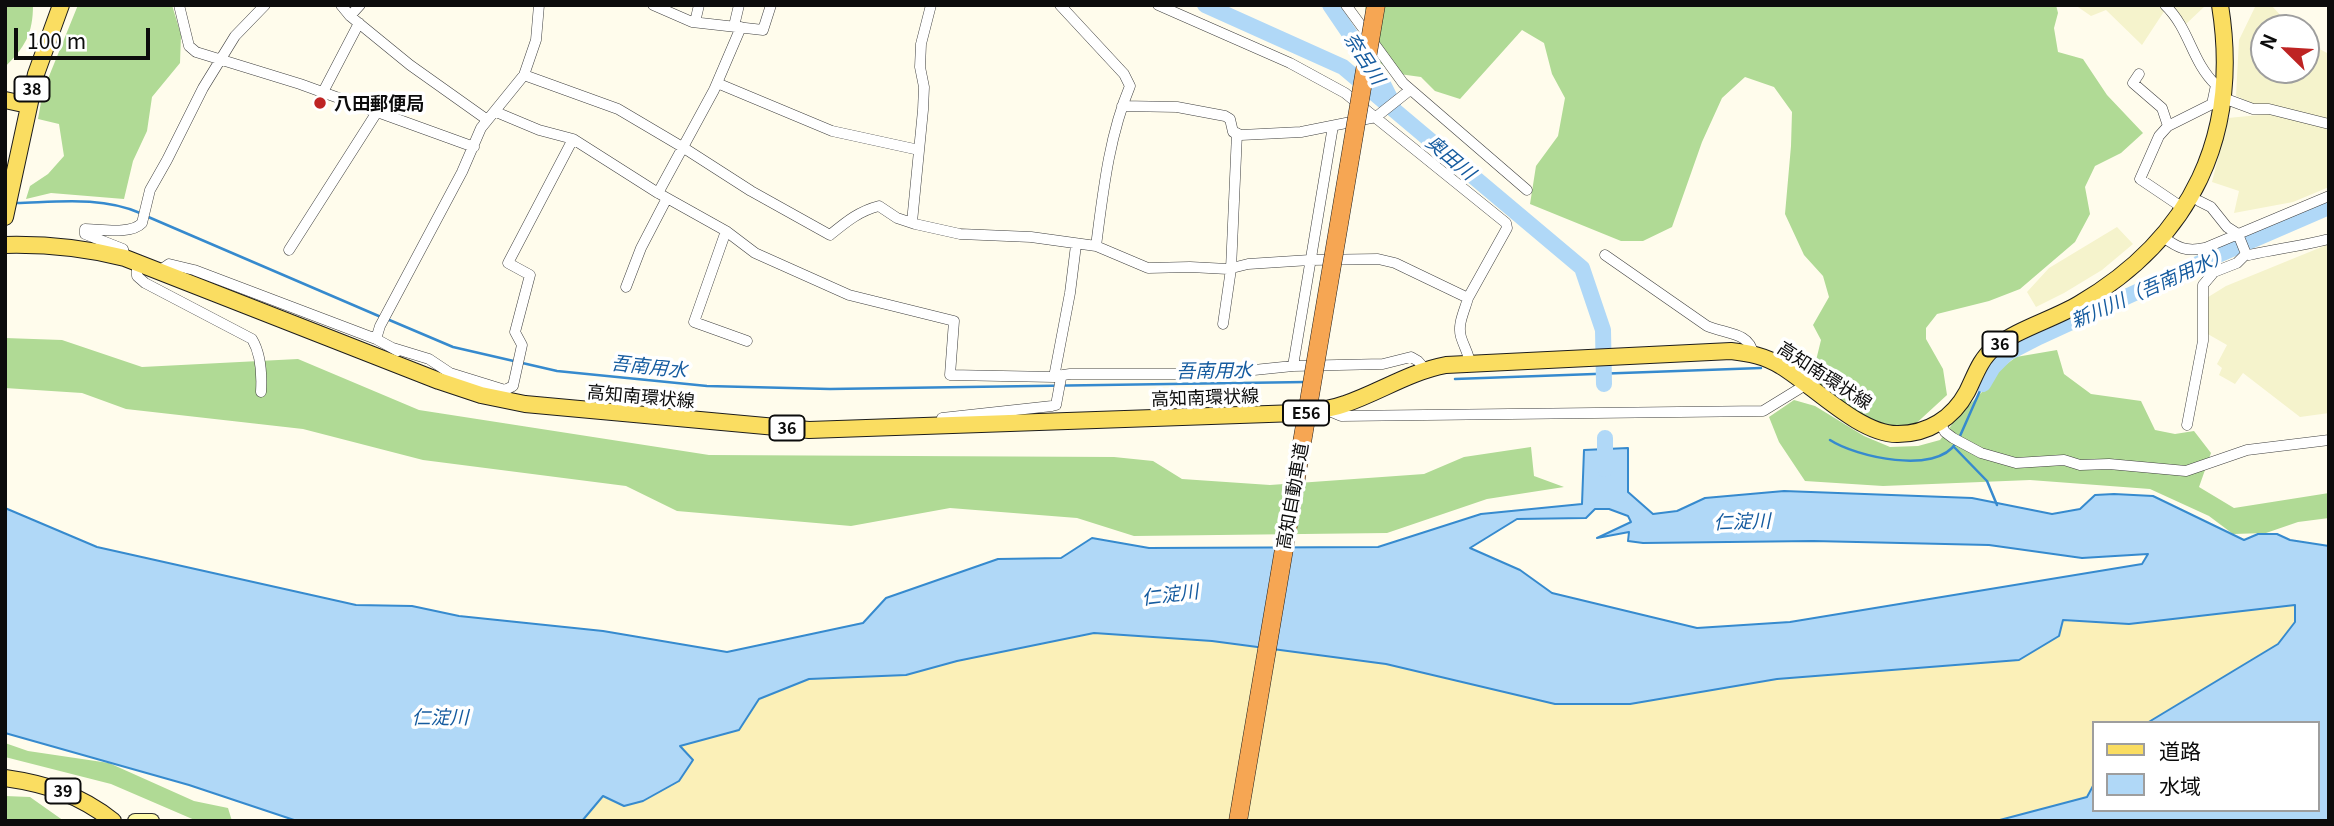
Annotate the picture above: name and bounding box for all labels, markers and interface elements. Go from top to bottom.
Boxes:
scale bar [18,14,154,58]
north arrow [2250,14,2320,84]
text: 100 m [27,25,86,55]
water label: 奈呂川 [1340,28,1390,88]
text: N [2252,29,2282,53]
road number: 38 [14,76,50,102]
place label: 八田郵便局 [334,92,424,114]
marker: 八田郵便局 [312,95,328,111]
water label: 奥田川 [1422,130,1480,184]
water label: 新川川（吾南用水） [2067,242,2233,332]
road number: 36 [1982,332,2018,356]
street label: 高知南環状線 [1774,337,1876,413]
water label: 吾南用水 [610,351,688,381]
water label: 吾南用水 [1176,358,1252,382]
street label: 高知南環状線 [586,381,696,411]
street label: 高知南環状線 [1151,384,1259,410]
road number: E56 [1283,400,1329,426]
road number: 36 [770,416,804,440]
street label: 高知自動車道 [1272,441,1312,551]
water label: 仁淀川 [1713,509,1771,533]
water label: 仁淀川 [1140,579,1200,609]
water label: 仁淀川 [412,706,468,728]
legend [2092,721,2320,812]
text: 道路 [2159,735,2201,765]
text: 水域 [2159,770,2201,800]
road number: 39 [46,778,80,804]

